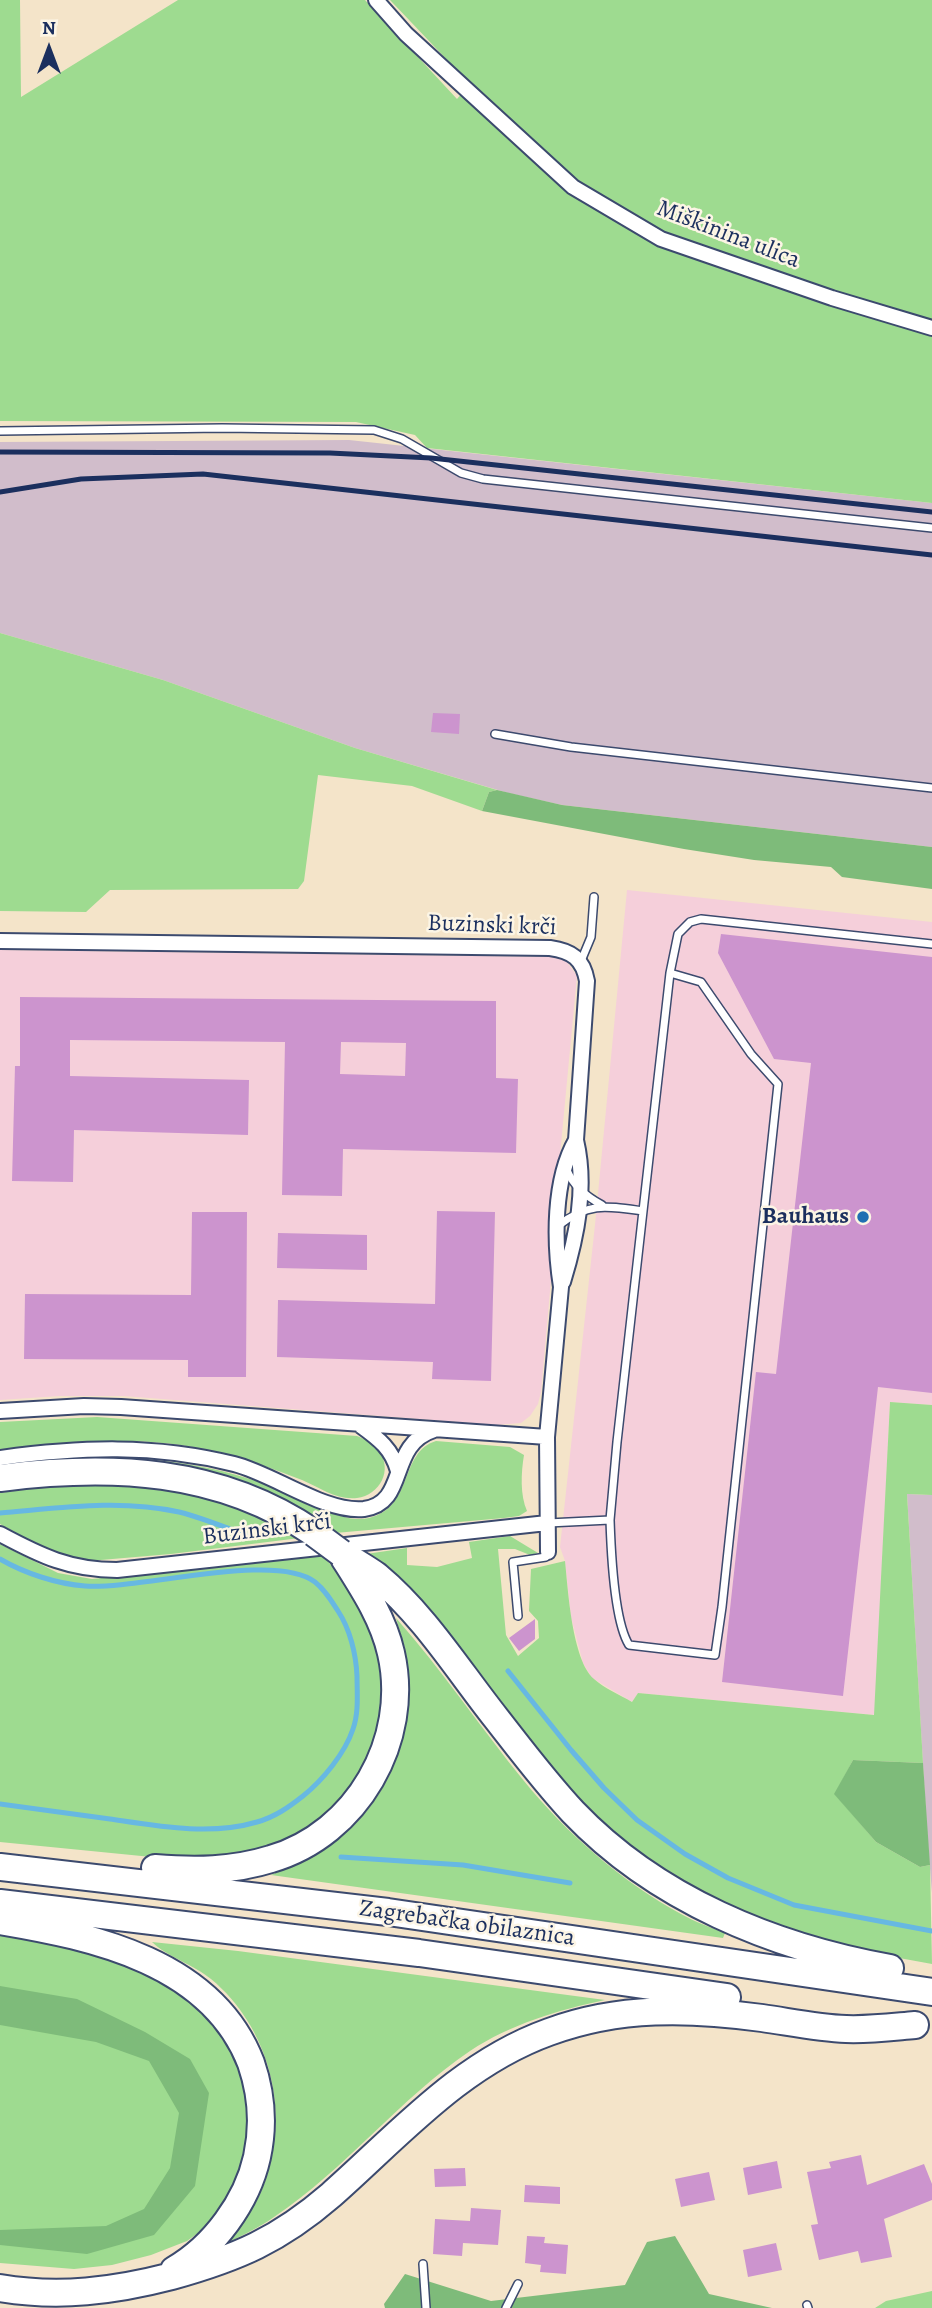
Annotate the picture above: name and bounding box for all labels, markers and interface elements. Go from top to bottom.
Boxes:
north arrow [14,14,84,84]
text: N [42,15,56,41]
street label: Miškinina ulica [652,195,804,275]
street label: Buzinski krči [427,909,557,943]
place label: Bauhaus [762,1203,849,1231]
marker: Bauhaus [855,1209,871,1225]
street label: Buzinski krči [201,1508,333,1552]
street label: Zagrebačka obilaznica [357,1895,577,1953]

